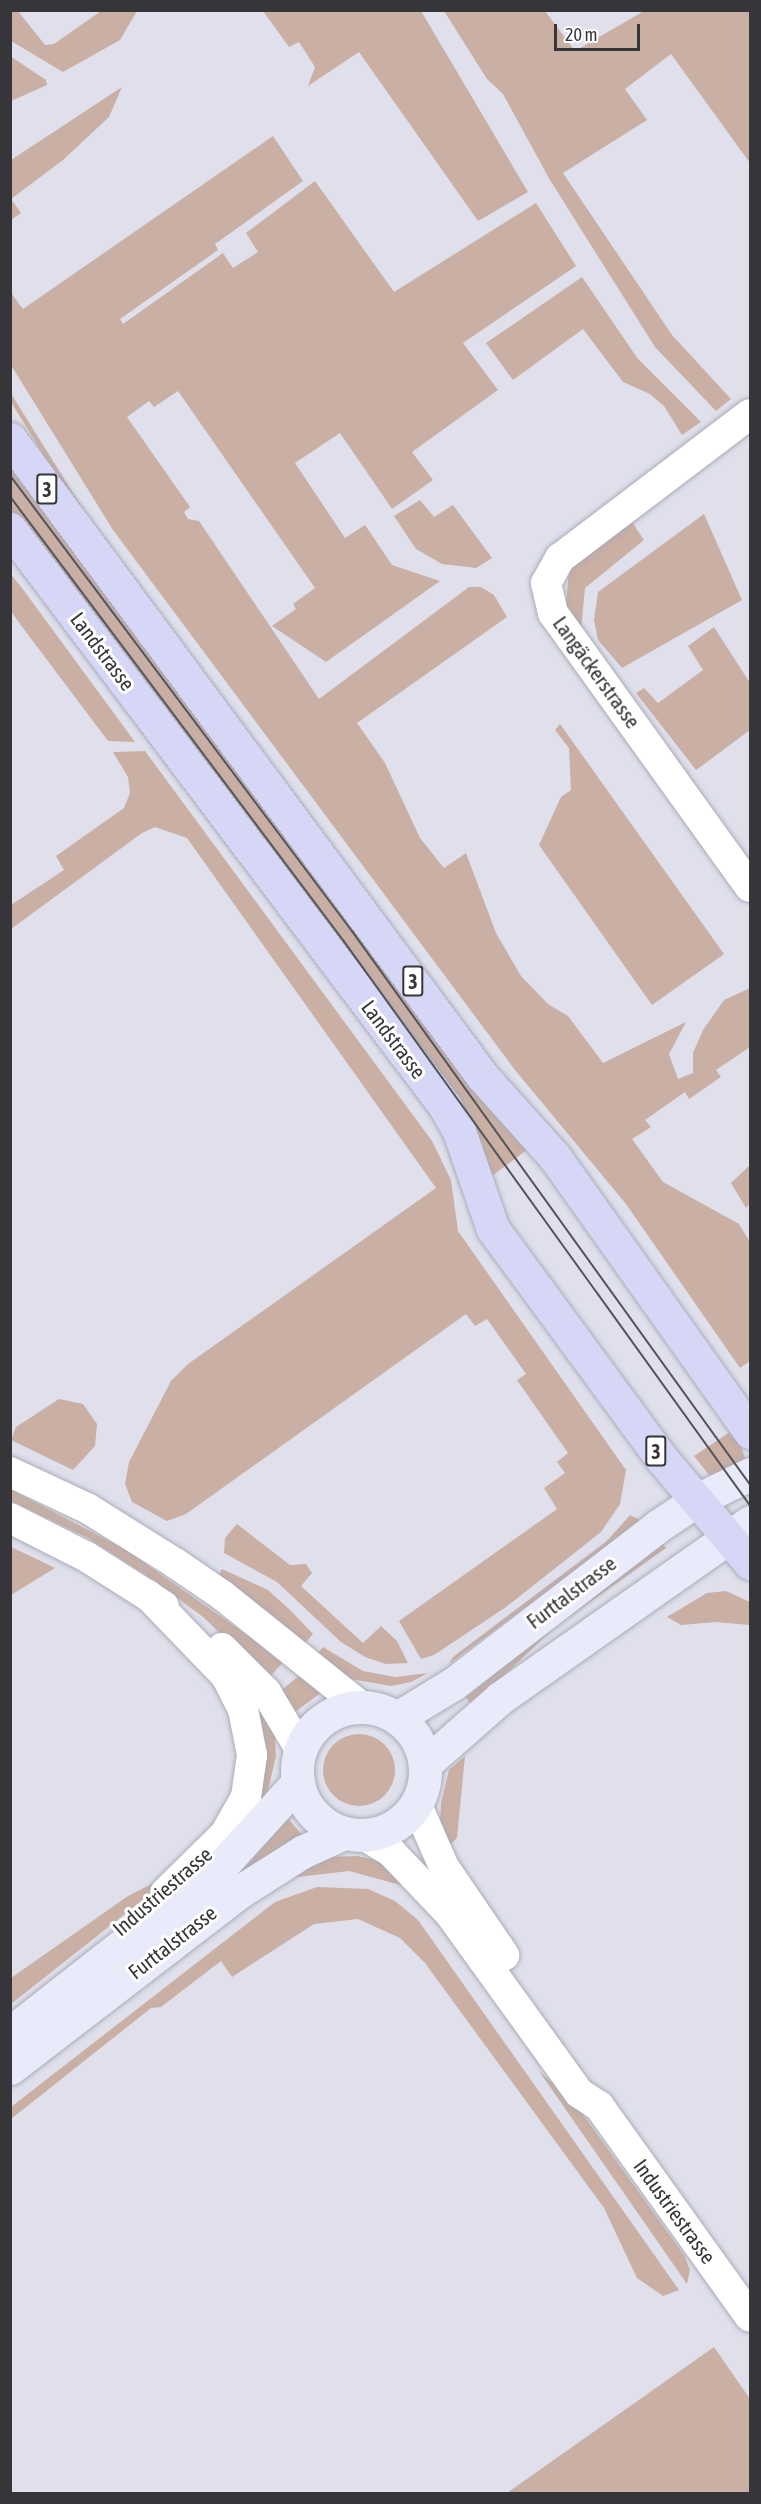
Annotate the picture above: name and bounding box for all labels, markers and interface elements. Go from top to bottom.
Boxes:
scale bar [557,12,642,50]
text: 20 m [565,24,597,45]
road number: 3 [35,472,59,506]
street label: Landstrasse [65,607,141,695]
street label: Langäckerstrasse [548,611,646,733]
road number: 3 [401,964,425,998]
street label: Landstrasse [356,995,432,1083]
road number: 3 [644,1434,668,1468]
street label: Furttalstrasse [521,1550,621,1634]
street label: Industriestrasse [107,1841,217,1941]
street label: Furttalstrasse [123,1900,221,1984]
street label: Industriestrasse [629,2154,721,2268]

